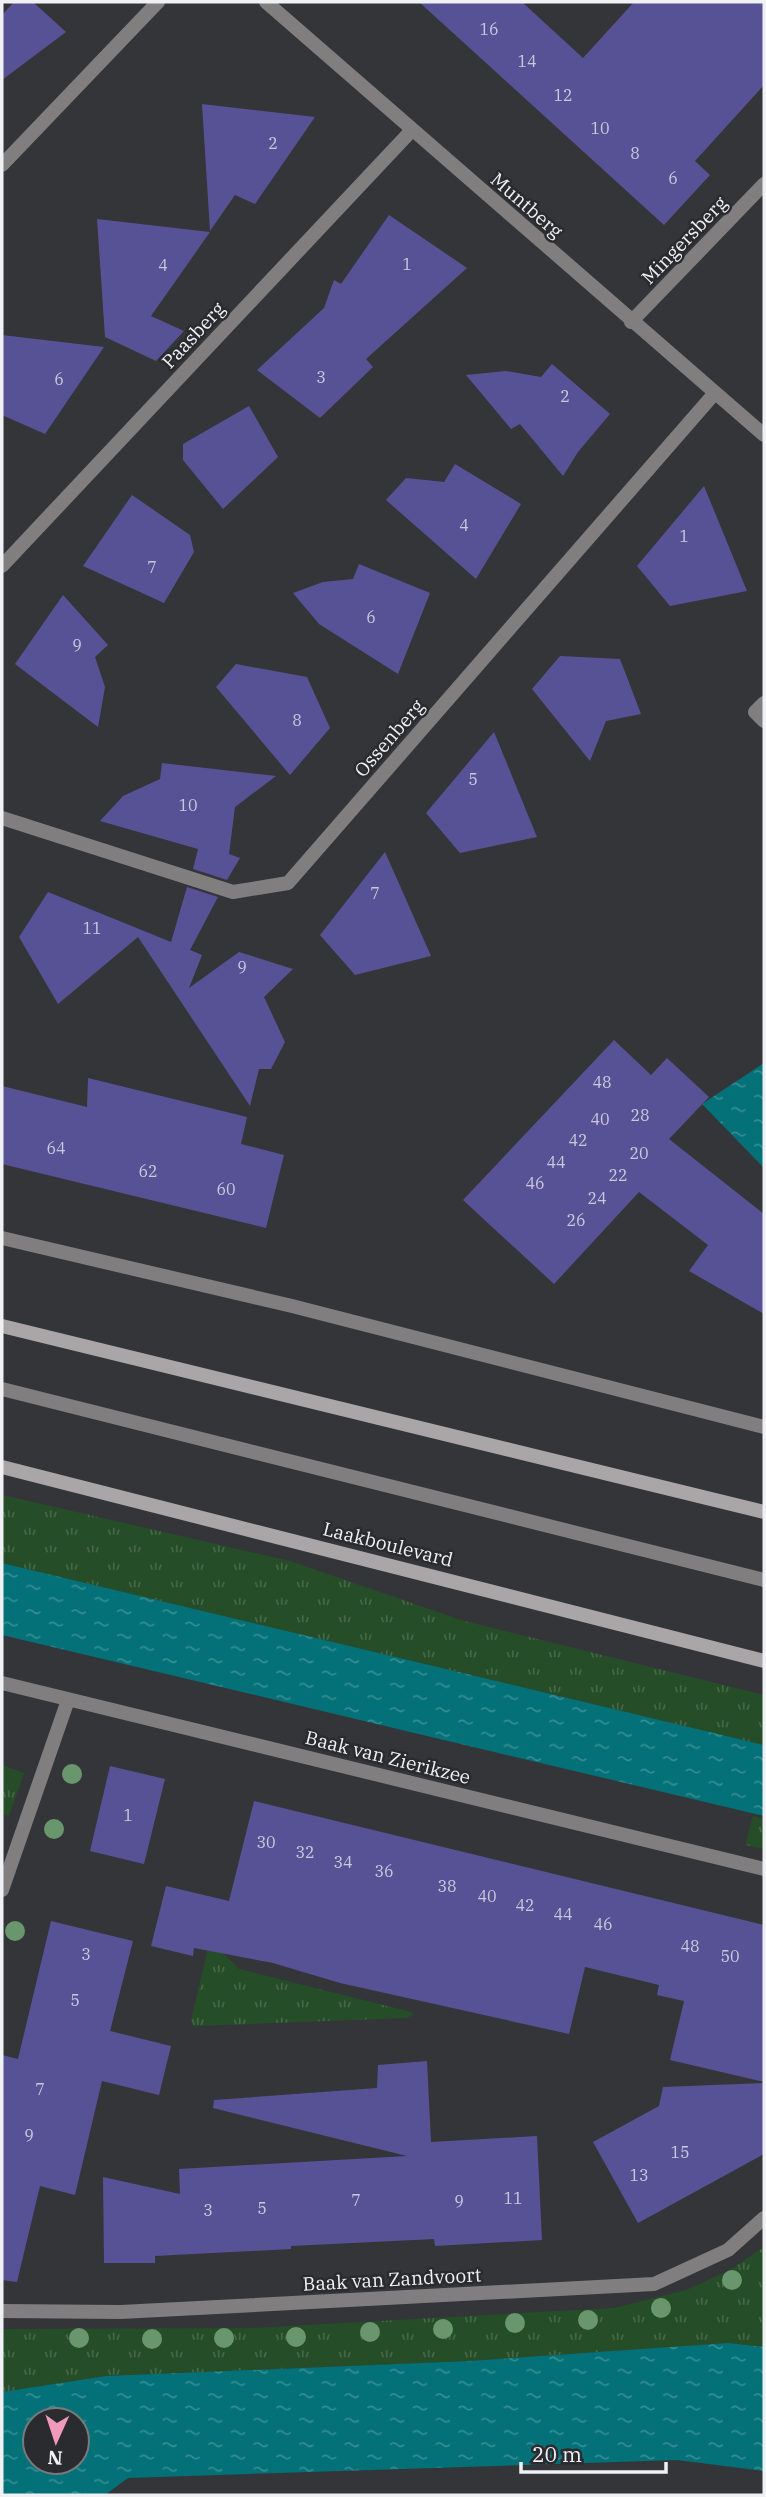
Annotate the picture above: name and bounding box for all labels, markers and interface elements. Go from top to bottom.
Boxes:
house number: 16 [479,19,499,39]
house number: 14 [517,51,537,71]
house number: 12 [553,85,573,105]
house number: 10 [590,118,610,138]
house number: 2 [268,133,278,153]
house number: 8 [630,143,640,163]
street label: Muntberg [486,167,568,243]
house number: 6 [668,168,678,188]
street label: Mingersberg [636,190,732,289]
house number: 1 [402,254,412,274]
house number: 4 [158,255,168,275]
street label: Paasberg [156,296,230,373]
house number: 3 [316,367,326,387]
house number: 6 [54,369,64,389]
house number: 2 [560,386,570,406]
house number: 4 [459,515,469,535]
house number: 1 [679,526,689,546]
house number: 7 [147,557,157,577]
house number: 6 [366,607,376,627]
house number: 9 [72,635,82,655]
street label: Ossenberg [349,694,430,782]
house number: 8 [292,710,302,730]
house number: 5 [468,769,478,789]
house number: 10 [178,795,198,815]
house number: 7 [370,883,380,903]
house number: 11 [82,918,102,938]
house number: 9 [237,957,247,977]
house number: 48 [592,1072,612,1092]
house number: 28 [630,1105,650,1125]
house number: 40 [590,1109,610,1129]
house number: 42 [568,1130,588,1150]
house number: 64 [46,1138,66,1158]
house number: 20 [629,1143,649,1163]
house number: 44 [546,1152,566,1172]
house number: 62 [138,1161,158,1181]
house number: 22 [608,1165,628,1185]
house number: 46 [525,1173,545,1193]
house number: 60 [216,1179,236,1199]
house number: 24 [587,1188,607,1208]
house number: 26 [566,1210,586,1230]
street label: Laakboulevard [320,1516,456,1572]
street label: Baak van Zierikzee [303,1725,473,1789]
house number: 1 [123,1805,133,1825]
house number: 30 [256,1832,276,1852]
house number: 32 [295,1842,315,1862]
house number: 34 [333,1852,353,1872]
house number: 36 [374,1861,394,1881]
house number: 38 [437,1876,457,1896]
house number: 40 [477,1886,497,1906]
house number: 42 [515,1895,535,1915]
house number: 44 [553,1904,573,1924]
house number: 46 [593,1914,613,1934]
house number: 48 [680,1936,700,1956]
house number: 3 [81,1944,91,1964]
house number: 50 [720,1946,740,1966]
house number: 5 [70,1990,80,2010]
house number: 7 [35,2079,45,2099]
house number: 9 [24,2125,34,2145]
house number: 15 [670,2142,690,2162]
house number: 13 [629,2165,649,2185]
house number: 11 [503,2188,523,2208]
house number: 7 [351,2190,361,2210]
house number: 9 [454,2191,464,2211]
house number: 5 [257,2198,267,2218]
house number: 3 [203,2200,213,2220]
street label: Baak van Zandvoort [302,2262,482,2296]
north arrow [21,2406,91,2476]
scale bar [521,2430,666,2474]
text: 20 m [532,2440,582,2468]
text: N [47,2446,63,2470]

